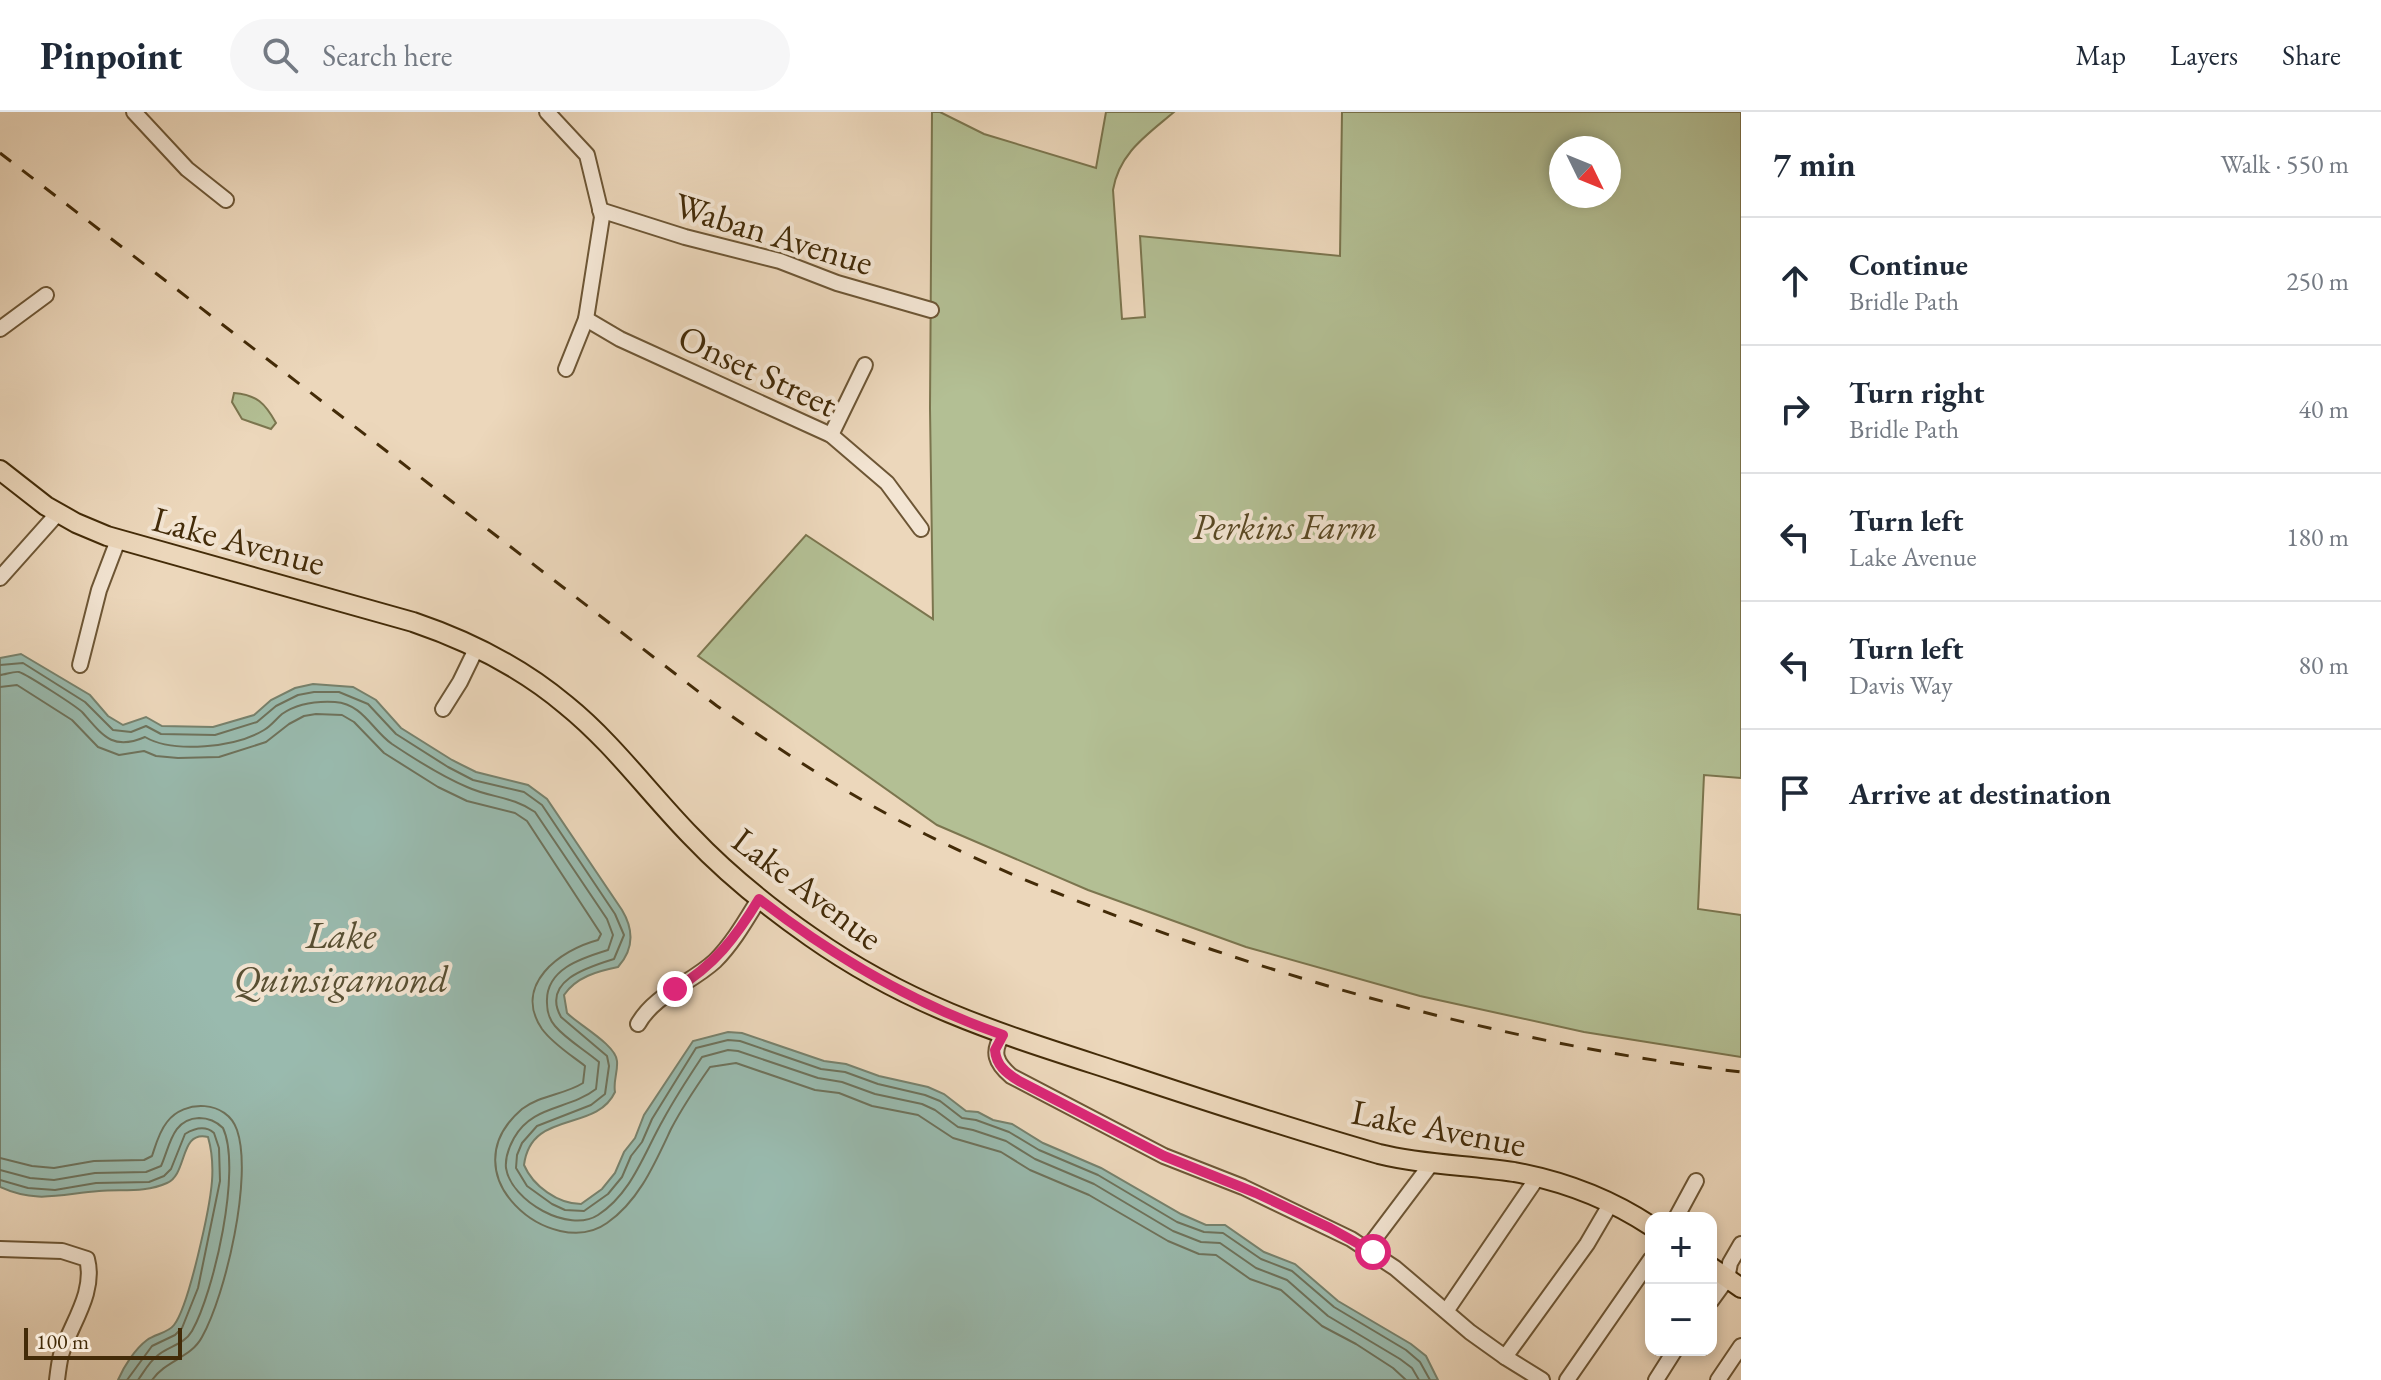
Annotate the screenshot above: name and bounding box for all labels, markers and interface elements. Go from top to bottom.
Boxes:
search box [230,19,790,91]
text: Pinpoint [40,31,182,80]
icon: search [258,33,302,77]
text: Search here [322,36,452,75]
text: Map [2076,37,2126,73]
text: Layers [2170,37,2238,73]
text: Share [2282,37,2341,73]
north arrow [1549,136,1621,208]
text: 7 min [1773,142,1856,186]
text: Walk · 550 m [2221,147,2349,181]
street label: Waban Avenue [669,181,879,286]
text: Continue [1849,245,1968,284]
icon: ahead [1773,259,1817,303]
text: 250 m [2286,264,2349,298]
text: Bridle Path [1849,284,1959,318]
street label: Onset Street [671,313,845,428]
text: Turn right [1849,373,1985,412]
icon: right [1773,387,1817,431]
text: 40 m [2299,392,2349,426]
text: Bridle Path [1849,412,1959,446]
street label: Lake Avenue [147,495,330,586]
text: Turn left [1849,501,1963,540]
park label: Perkins Farm [1193,503,1377,550]
icon: left [1773,515,1817,559]
text: 180 m [2286,520,2349,554]
text: Lake Avenue [1849,540,1977,574]
text: Turn left [1849,629,1963,668]
icon: left [1773,643,1817,687]
text: 80 m [2299,648,2349,682]
text: Davis Way [1849,668,1953,702]
icon: arrive [1773,771,1817,815]
text: Arrive at destination [1849,774,2111,813]
street label: Lake Avenue [723,816,892,960]
water label: Lake Quinsigamond [234,910,449,1003]
route end [657,971,693,1007]
street label: Lake Avenue [1348,1088,1530,1167]
map controls [1645,1212,1717,1356]
button: + [1645,1212,1717,1284]
route start [1355,1234,1391,1270]
button: − [1645,1284,1717,1356]
scale bar [24,1324,182,1360]
text: 100 m [36,1327,89,1356]

